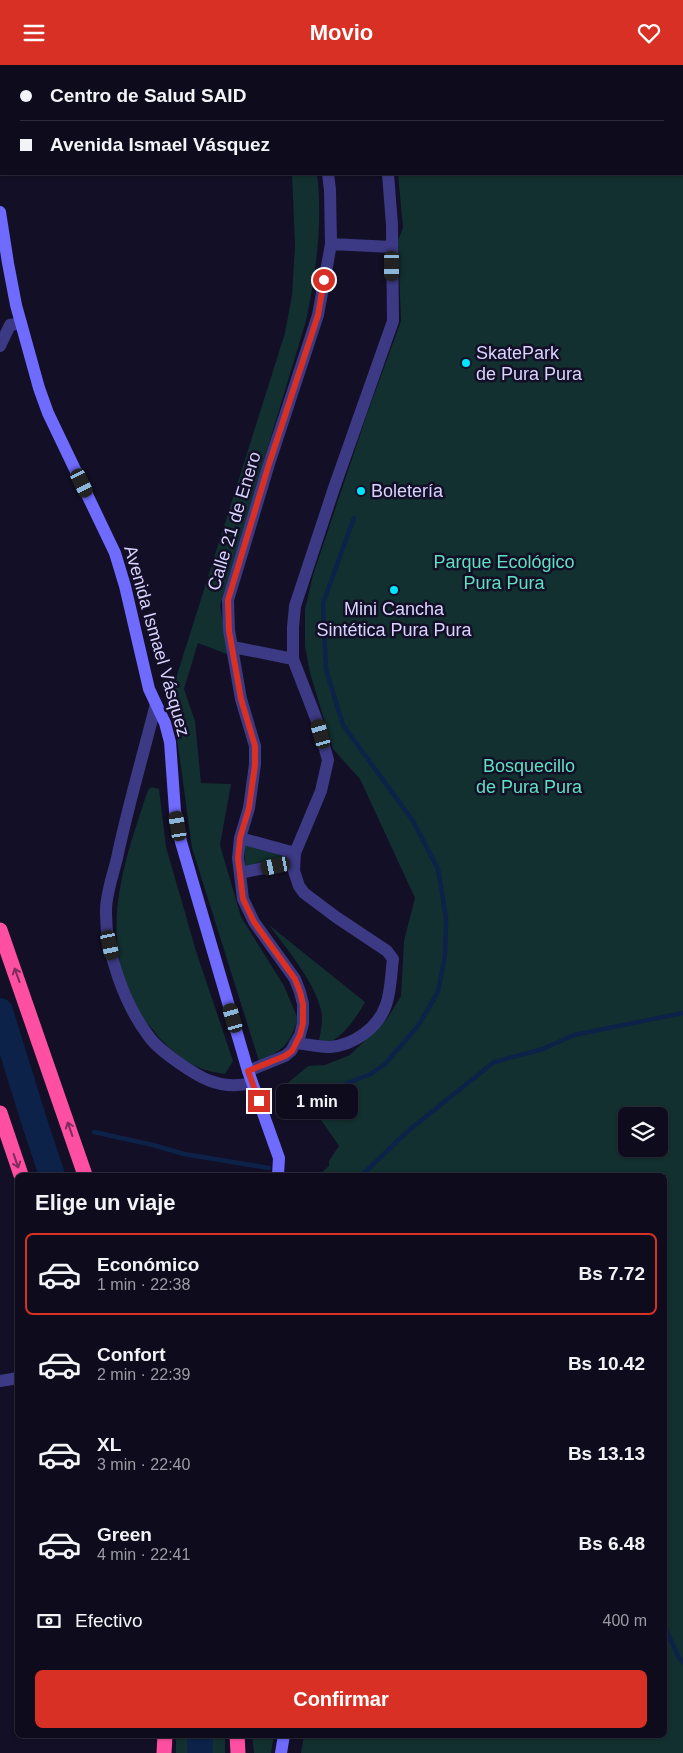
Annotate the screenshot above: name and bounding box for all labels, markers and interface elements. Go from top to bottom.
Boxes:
icon: menu [20,19,48,47]
icon: heart [635,19,663,47]
text: Movio [310,20,373,45]
text: Centro de Salud SAID [50,85,246,106]
text: Avenida Ismael Vásquez [50,134,270,155]
car [384,251,399,281]
route start [313,269,335,291]
place label: SkatePark de Pura Pura [476,343,583,384]
marker: SkatePark de Pura Pura [460,357,472,369]
street label: Calle 21 de Enero [203,449,265,593]
car [68,466,95,500]
place label: Boletería [371,481,444,501]
marker: Boletería [355,485,367,497]
street label: Avenida Ismael Vásquez [120,543,194,739]
park label: Parque Ecológico Pura Pura [433,552,575,593]
marker: Mini Cancha Sintética Pura Pura [388,584,400,596]
place label: Mini Cancha Sintética Pura Pura [316,599,473,640]
car [309,718,332,750]
park label: Bosquecillo de Pura Pura [476,756,583,797]
car [168,810,187,842]
car [259,856,292,876]
car [99,929,120,961]
one-way arrow [12,968,21,983]
car [221,1002,244,1034]
callout: 1 min [276,1083,359,1119]
route end [248,1090,270,1112]
text: 1 min [296,1093,338,1110]
map controls [618,1107,668,1157]
button: layers [618,1107,668,1157]
one-way arrow [64,1121,74,1137]
one-way arrow [12,1152,21,1168]
text: Elige un viaje [35,1190,176,1215]
icon: car [37,1252,82,1297]
text: Económico [97,1254,199,1275]
text: Bs 7.72 [578,1263,645,1284]
text: 1 min · 22:38 [97,1276,190,1293]
icon: car [37,1342,82,1387]
text: Confort [97,1344,166,1365]
text: Bs 10.42 [568,1353,645,1374]
text: 2 min · 22:39 [97,1366,190,1383]
icon: car [37,1432,82,1477]
text: XL [97,1434,121,1455]
text: Bs 13.13 [568,1443,645,1464]
text: 3 min · 22:40 [97,1456,190,1473]
icon: car [37,1522,82,1567]
text: Green [97,1524,152,1545]
text: Bs 6.48 [578,1533,645,1554]
text: 4 min · 22:41 [97,1546,190,1563]
icon: cash [35,1607,63,1635]
text: Efectivo [75,1610,143,1631]
text: 400 m [603,1612,647,1629]
button: Confirmar [35,1670,647,1728]

